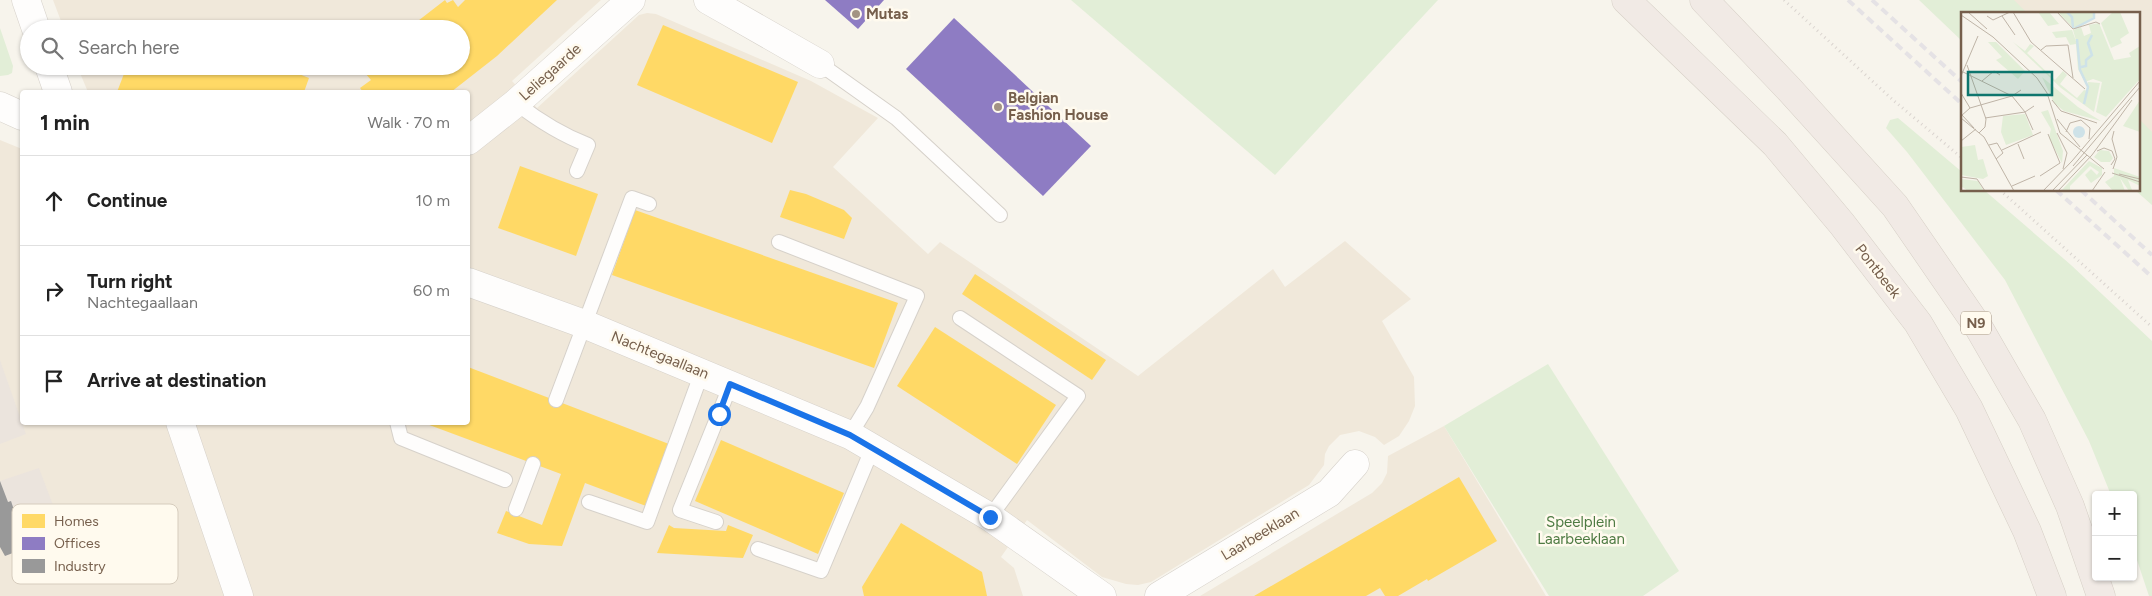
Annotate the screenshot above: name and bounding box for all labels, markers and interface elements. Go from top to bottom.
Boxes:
place label: Mutas [866,5,908,23]
marker: Mutas [850,8,862,20]
inset map [1961,12,2140,191]
search box [20,20,470,75]
icon: search [38,34,66,62]
text: Search here [78,36,180,59]
street label: Leliegaarde [515,40,585,104]
place label: Belgian Fashion House [1008,89,1109,124]
marker: Belgian Fashion House [992,101,1004,113]
text: 1 min [40,110,90,135]
text: Walk · 70 m [367,113,450,132]
icon: ahead [40,187,68,215]
text: Continue [87,189,167,212]
text: 10 m [416,191,450,210]
street label: Pontbeek [1851,240,1905,302]
text: Turn right [87,270,173,293]
icon: right [40,277,68,305]
text: 60 m [413,281,450,300]
text: Nachtegaallaan [87,293,198,312]
road number: N9 [1961,312,1991,334]
street label: Nachtegaallaan [608,327,712,383]
icon: arrive [40,367,68,395]
text: Arrive at destination [87,369,266,392]
route start [708,403,731,426]
map controls [2092,491,2137,581]
button: + [2092,491,2137,536]
legend [12,504,178,584]
street label: Laarbeeklaan [1218,504,1302,564]
route end [979,506,1002,529]
text: Homes [54,513,99,530]
park label: Speelplein Laarbeeklaan [1537,513,1625,548]
text: Offices [54,535,100,552]
button: − [2092,536,2137,581]
text: Industry [54,558,106,575]

